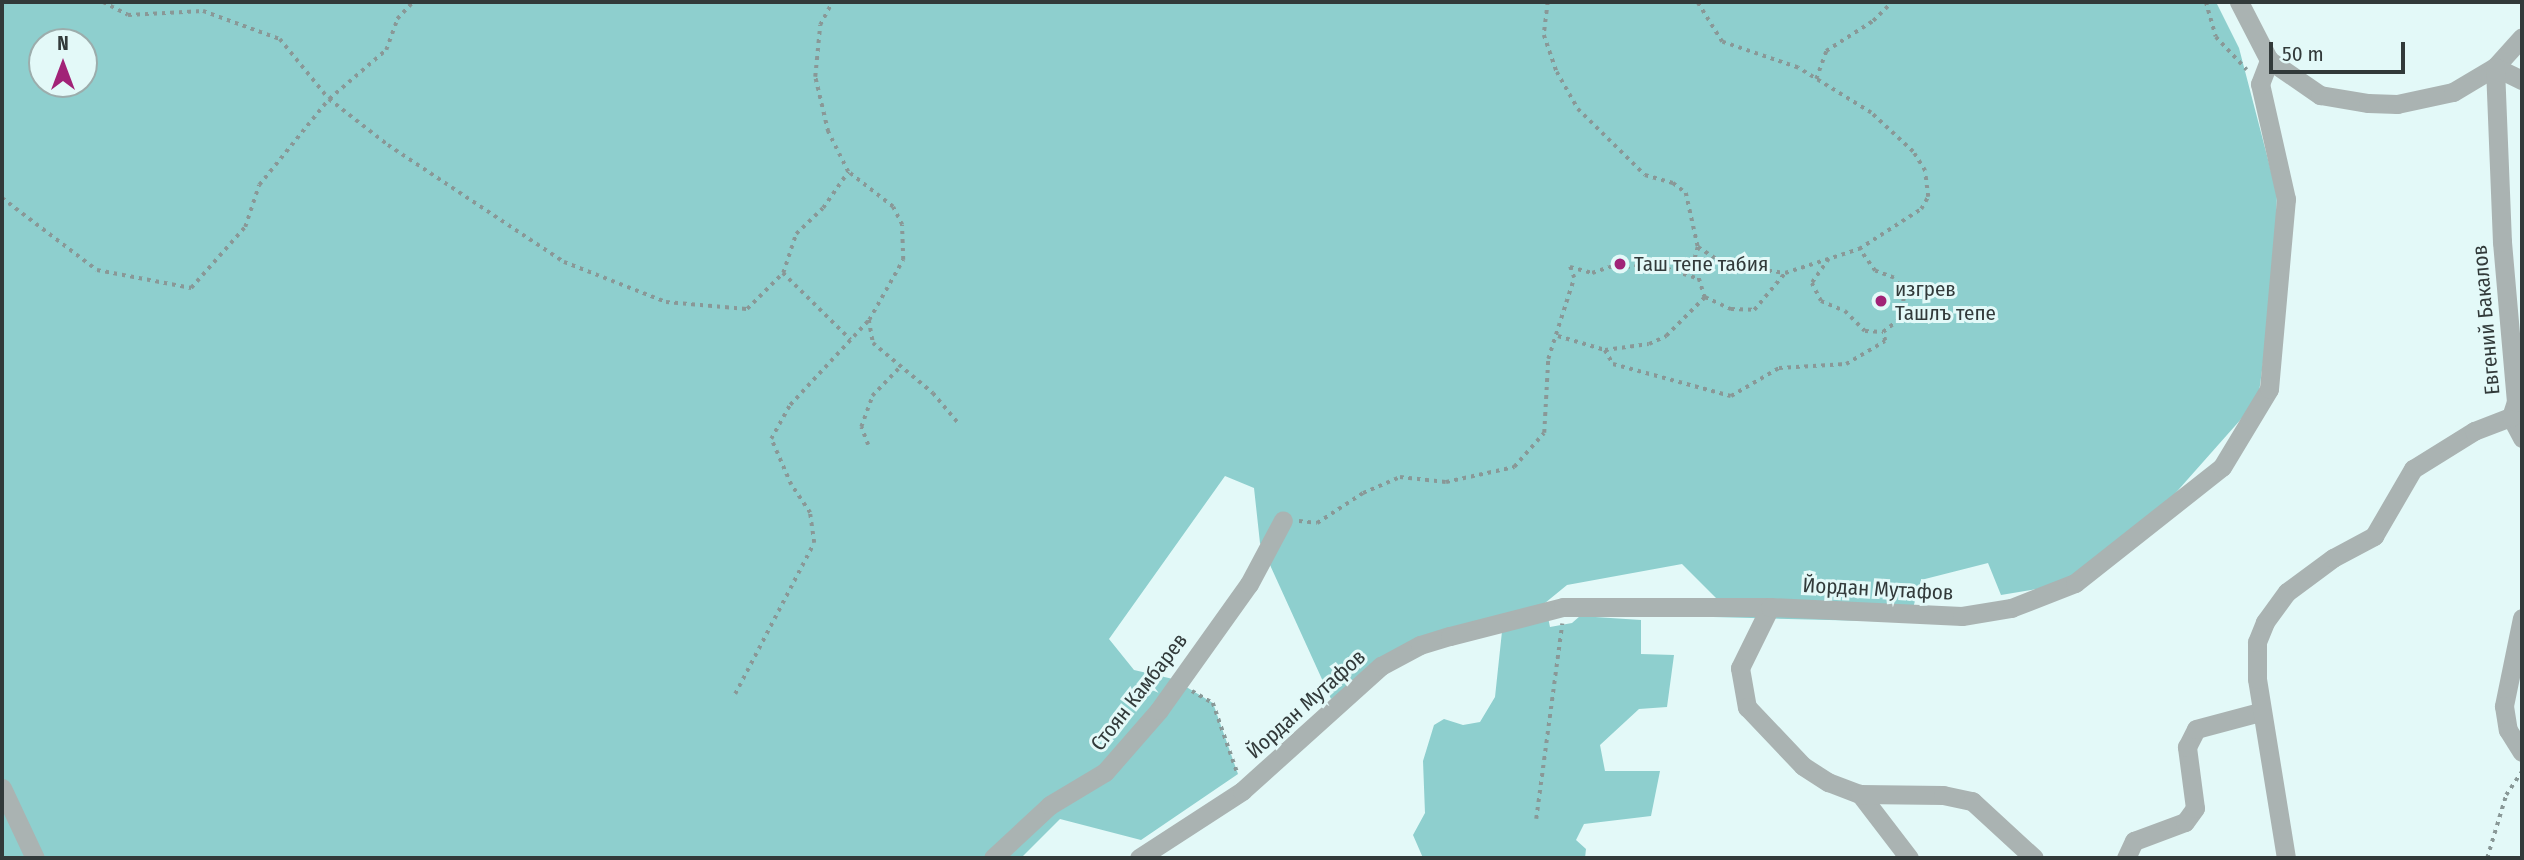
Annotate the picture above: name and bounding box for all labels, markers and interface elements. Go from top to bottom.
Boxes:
north arrow [28,28,98,98]
scale bar [2272,28,2408,72]
text: N [57,32,69,55]
text: 50 m [2282,41,2324,67]
street label: Евгений Бакалов [2467,244,2505,396]
place label: Таш тепе табия [1634,251,1768,277]
marker: Таш тепе табия [1612,256,1628,272]
place label: изгрев Ташлъ тепе [1895,276,1996,326]
marker: изгрев Ташлъ тепе [1873,293,1889,309]
street label: Йордан Мутафов [1802,572,1954,606]
street label: Стоян Камбарев [1085,628,1193,756]
street label: Йордан Мутафов [1241,644,1371,764]

